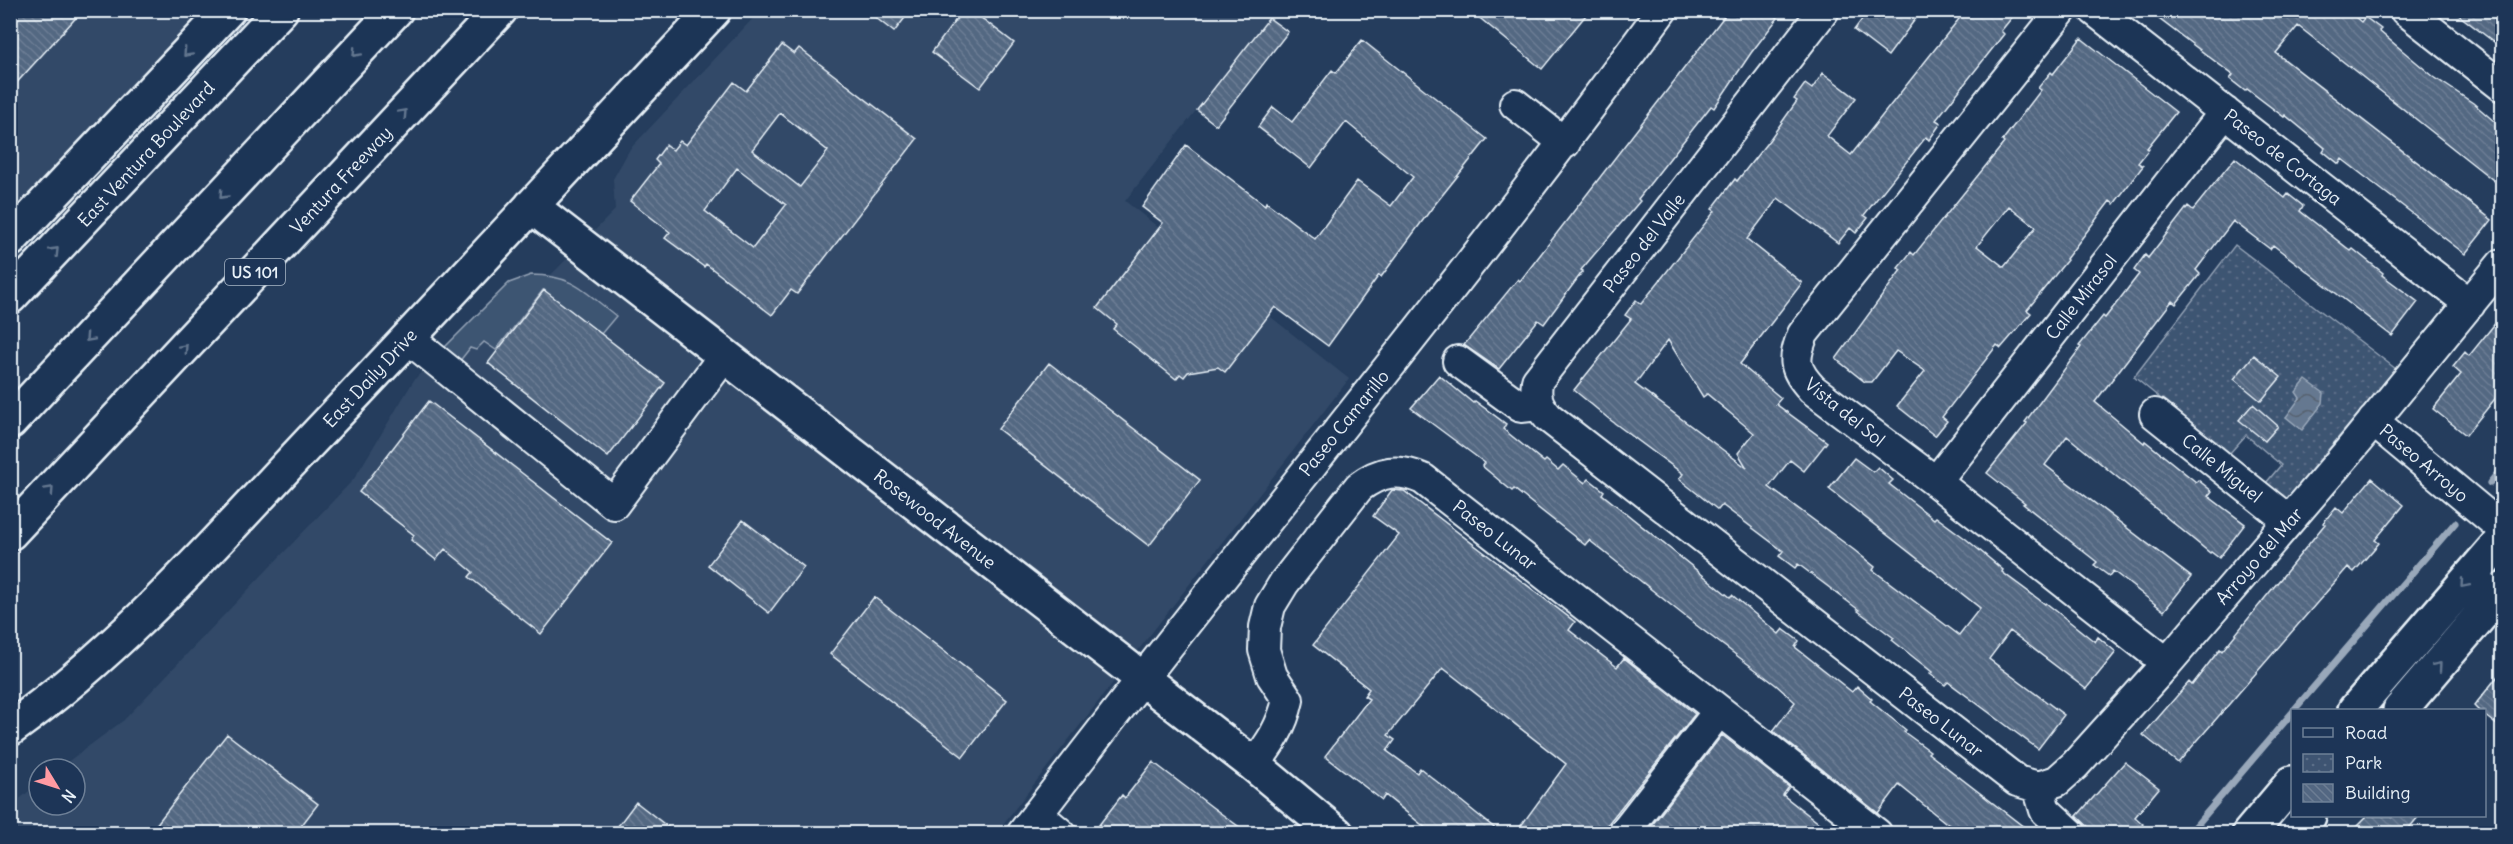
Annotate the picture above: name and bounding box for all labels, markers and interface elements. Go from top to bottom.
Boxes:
one-way arrow [184,46,195,57]
one-way arrow [352,47,363,57]
street label: East Ventura Boulevard [73,76,220,232]
street label: Paseo de Cortaga [2220,104,2346,210]
one-way arrow [396,110,407,120]
street label: Ventura Freeway [285,121,397,239]
one-way arrow [219,189,230,199]
street label: Paseo del Valle [1598,189,1690,297]
one-way arrow [47,248,58,259]
street label: Calle Mirasol [2040,250,2122,344]
road number: US 101 [225,259,285,285]
street label: East Daily Drive [318,324,422,432]
one-way arrow [86,330,97,341]
one-way arrow [177,344,188,354]
street label: Paseo Camarillo [1294,365,1394,481]
street label: Vista del Sol [1800,373,1890,451]
street label: Paseo Arroyo [2375,419,2473,507]
street label: Calle Miguel [2177,429,2267,507]
street label: Rosewood Avenue [869,464,1001,574]
one-way arrow [43,486,54,497]
street label: Paseo Lunar [1448,495,1542,576]
street label: Arroyo del Mar [2210,502,2308,609]
one-way arrow [2460,577,2471,588]
one-way arrow [2431,662,2442,673]
street label: Paseo Lunar [1894,682,1988,763]
legend [2291,709,2486,817]
text: Road [2345,721,2388,744]
text: Park [2345,751,2382,774]
north arrow [27,757,87,817]
text: Building [2345,781,2410,804]
text: N [58,786,80,807]

